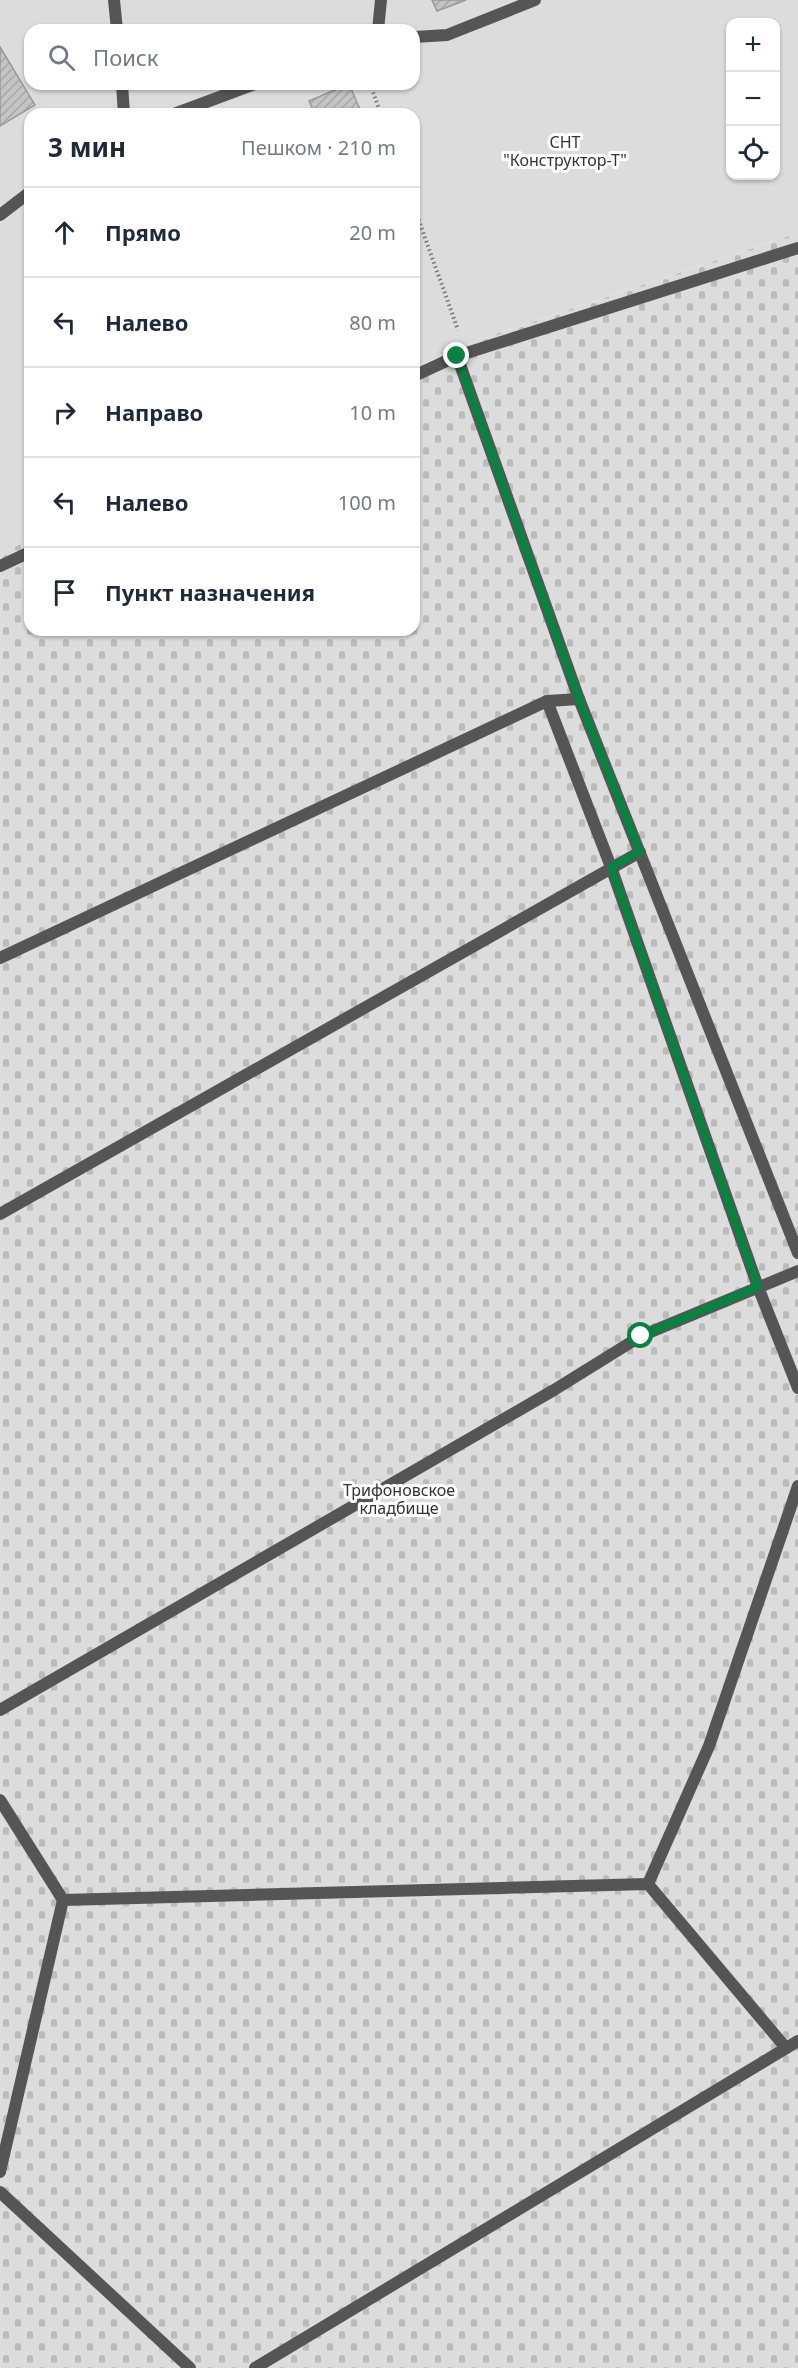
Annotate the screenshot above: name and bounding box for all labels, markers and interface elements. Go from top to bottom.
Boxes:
map controls [726,18,780,180]
button: + [726,18,780,72]
search box [24,24,420,90]
icon: search [45,41,78,74]
text: Поиск [93,42,158,72]
button: − [726,72,780,126]
button: locate [726,126,780,180]
text: 3 мин [48,129,126,165]
park label: СНТ "Конструктор-Т" [503,131,627,171]
text: Пешком · 210 m [241,134,396,161]
icon: ahead [48,216,81,249]
text: Прямо [105,217,181,247]
text: 20 m [349,219,396,246]
icon: left [48,306,81,339]
text: Налево [105,307,188,337]
text: 80 m [349,309,396,336]
route end [443,342,469,368]
icon: right [48,396,81,429]
text: Направо [105,397,203,427]
text: 10 m [349,399,396,426]
icon: left [48,486,81,519]
text: Налево [105,487,188,517]
text: 100 m [338,489,396,516]
icon: arrive [48,576,81,609]
text: Пункт назначения [105,577,315,607]
route start [627,1322,653,1348]
park label: Трифоновское кладбище [343,1479,455,1519]

